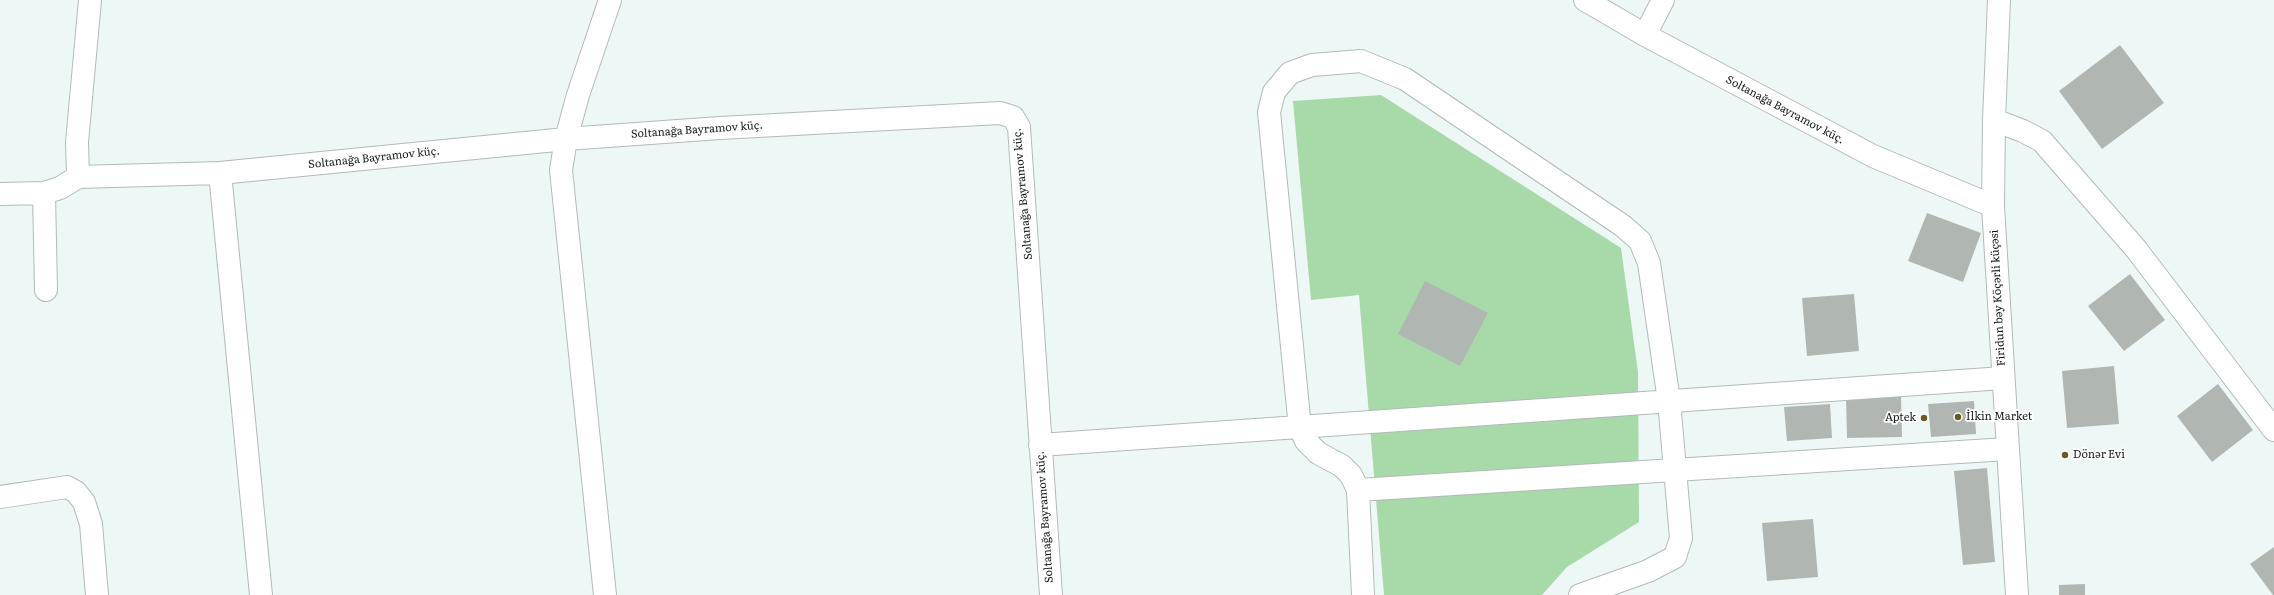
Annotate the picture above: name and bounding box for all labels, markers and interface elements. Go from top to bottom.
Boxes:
street label: Soltanağa Bayramov küç. [1724,73,1846,147]
street label: Soltanağa Bayramov küç. [631,119,763,141]
street label: Soltanağa Bayramov küç. [1011,128,1035,260]
street label: Soltanağa Bayramov küç. [308,145,440,171]
street label: Firidun bəy Köçərli küçəsi [1988,229,2008,367]
place label: İlkin Market [1966,410,2032,424]
place label: Aptek [1885,411,1916,425]
marker: İlkin Market [1953,412,1963,422]
marker: Aptek [1919,413,1929,423]
place label: Dönər Evi [2073,448,2125,462]
marker: Dönər Evi [2060,450,2070,460]
street label: Soltanağa Bayramov küç. [1034,451,1056,583]

